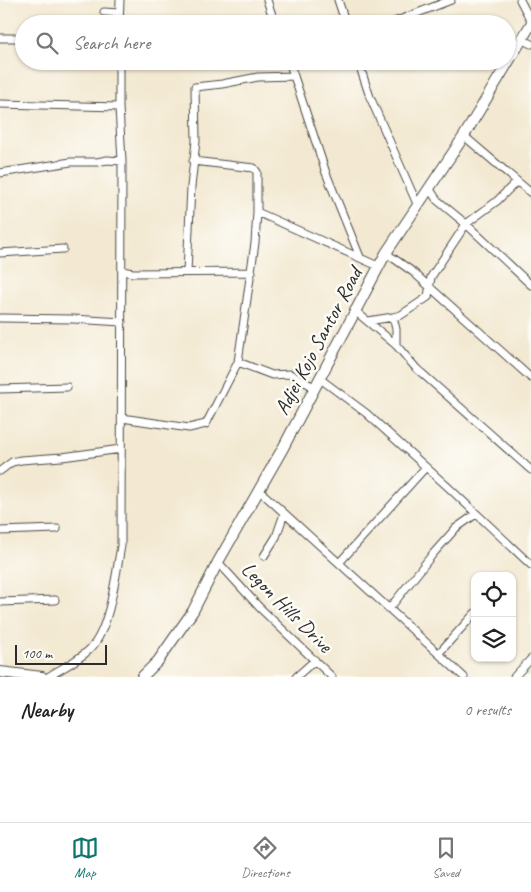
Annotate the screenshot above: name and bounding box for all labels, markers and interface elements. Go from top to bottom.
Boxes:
search box [15,15,516,70]
icon: search [33,29,61,57]
text: Search here [73,31,150,55]
street label: Adjei Kojo Santor Road [268,260,369,419]
street label: Legon Hills Drive [236,556,339,659]
map controls [471,572,516,662]
button: locate [471,572,516,617]
button: layers [471,617,516,662]
scale bar [15,642,108,665]
text: 100 m [22,645,52,662]
text: Nearby [20,697,73,723]
text: 0 results [464,700,511,720]
tab: Map [71,834,99,881]
tab: Directions [241,834,290,881]
tab: Saved [432,834,460,881]

